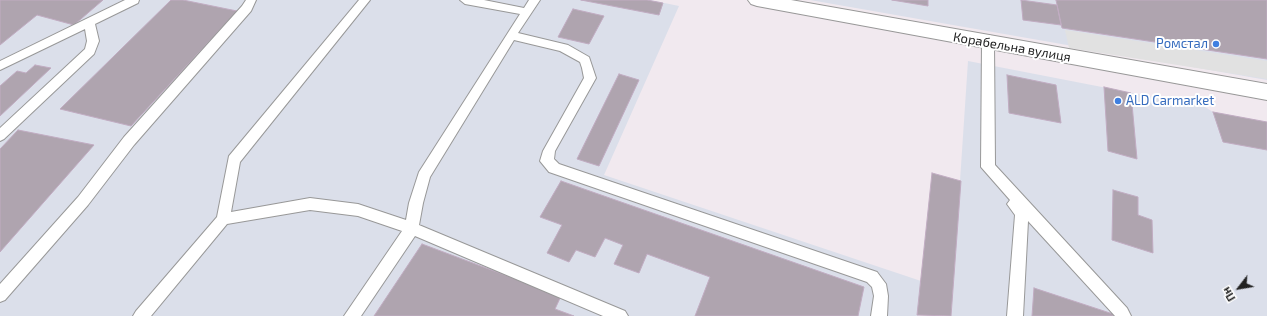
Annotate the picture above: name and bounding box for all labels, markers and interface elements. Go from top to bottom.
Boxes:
street label: Корабельна вулиця [952,29,1072,65]
place label: Ромстал [1156,36,1208,52]
marker: Ромстал [1211,39,1221,49]
place label: ALD Carmarket [1126,93,1214,109]
marker: ALD Carmarket [1113,96,1123,106]
north arrow [1219,268,1259,308]
text: Пн [1219,285,1238,304]

